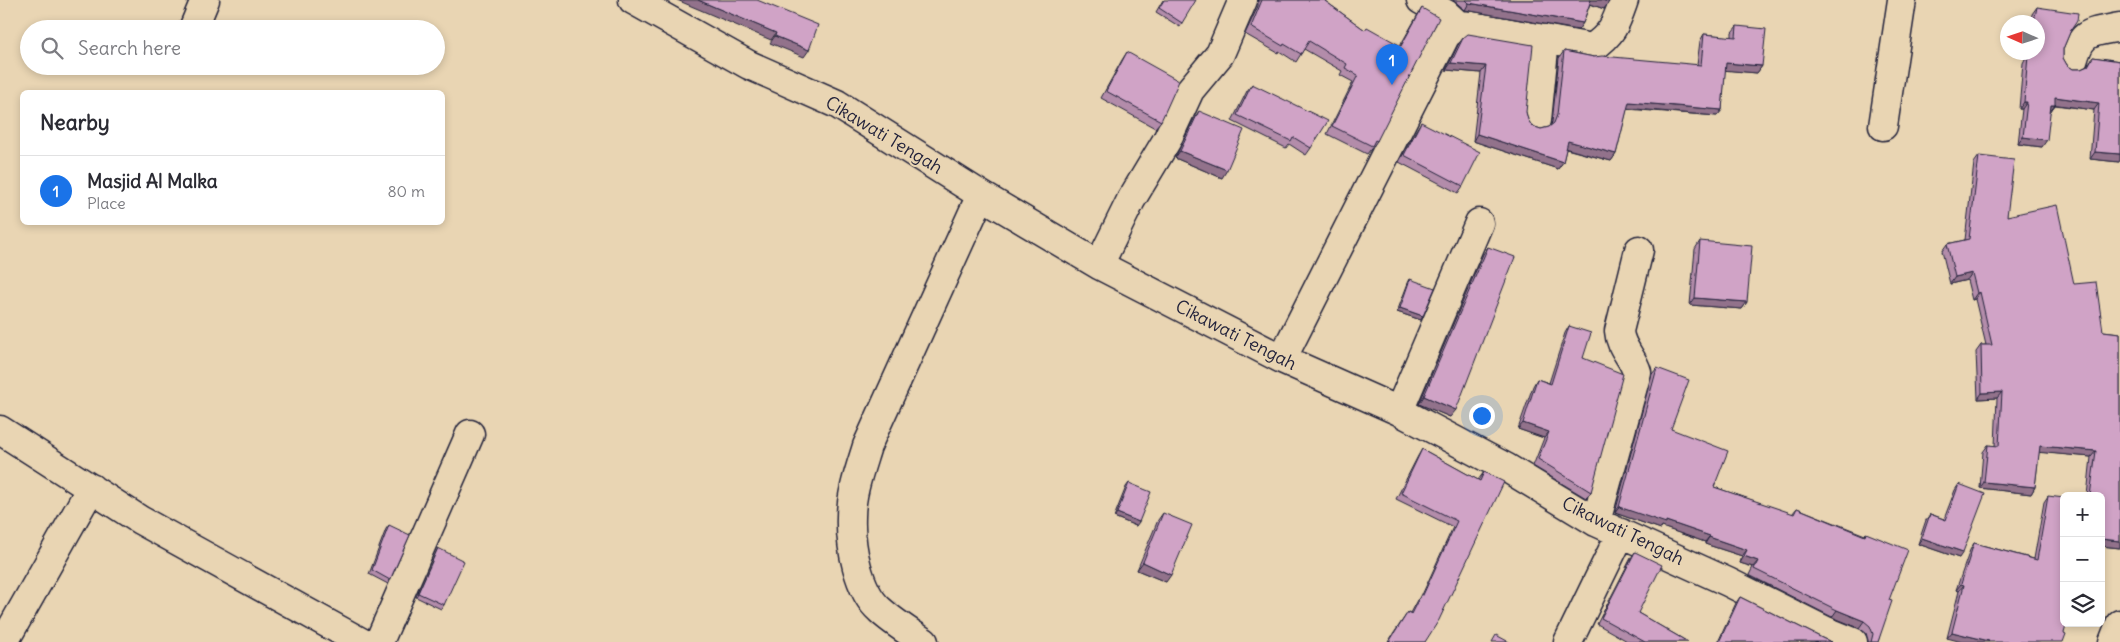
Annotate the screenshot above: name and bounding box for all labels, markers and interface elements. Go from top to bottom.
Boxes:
north arrow [2000,15,2045,60]
search box [20,20,445,75]
icon: search [38,34,66,62]
text: Search here [78,36,181,60]
pin: 1 [1376,44,1408,85]
street label: Cikawati Tengah [821,90,947,179]
text: Nearby [40,109,110,136]
text: Masjid Al Malka [87,169,218,193]
text: 1 [53,181,59,201]
text: 80 m [387,181,425,201]
text: Place [87,193,126,213]
street label: Cikawati Tengah [1172,294,1301,375]
your location [1469,403,1495,429]
street label: Cikawati Tengah [1558,491,1688,570]
map controls [2060,492,2105,627]
button: + [2060,492,2105,537]
button: − [2060,537,2105,582]
button: layers [2060,582,2105,627]

